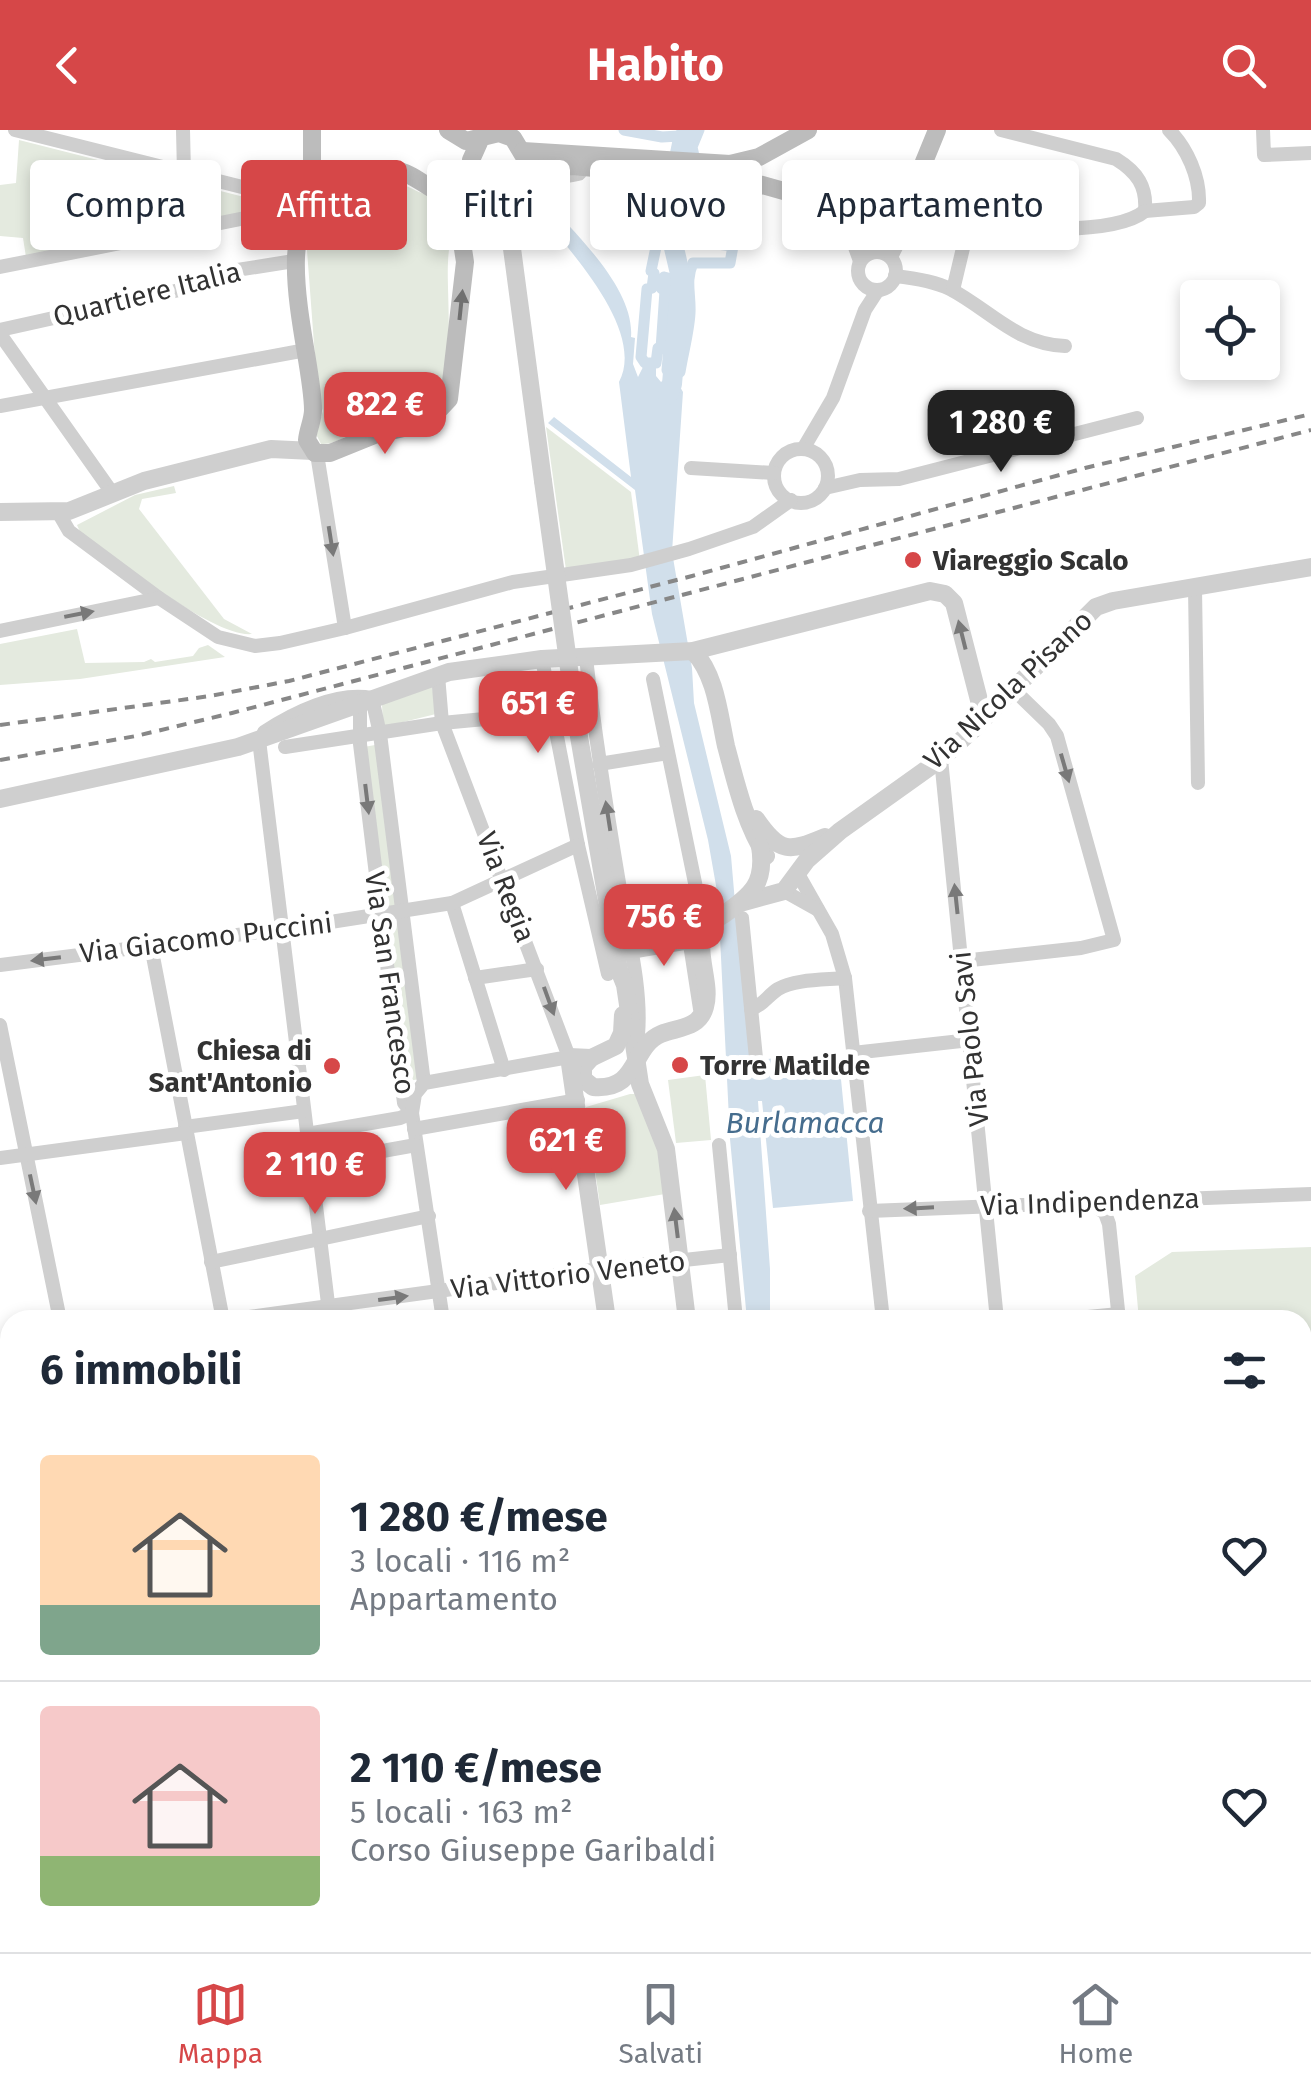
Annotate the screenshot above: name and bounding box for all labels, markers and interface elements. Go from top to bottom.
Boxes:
icon: back [40,38,95,93]
text: Habito [587,38,724,92]
icon: search [1216,38,1271,93]
chip: Compra [30,160,221,250]
chip: Affitta [241,160,407,250]
chip: Filtri [427,160,570,250]
chip: Nuovo [590,160,762,250]
chip: Appartamento [782,160,1079,250]
street label: Quartiere Italia [50,255,244,333]
map controls [1180,280,1280,380]
button: locate [1180,280,1280,380]
one-way arrow [453,289,469,320]
pin: 822 € [315,372,455,457]
text: 822 € [346,385,424,423]
pin: 1 280 € [909,390,1093,475]
text: 1 280 € [950,403,1052,441]
one-way arrow [324,525,339,557]
place label: Viareggio Scalo [932,544,1129,577]
marker: Viareggio Scalo [902,549,924,571]
street label: Via Nicola Pisano [917,604,1099,776]
one-way arrow [64,605,95,621]
one-way arrow [954,619,969,650]
pin: 651 € [468,671,608,756]
text: 651 € [501,684,575,722]
one-way arrow [1058,753,1074,784]
one-way arrow [359,784,375,816]
one-way arrow [599,800,615,831]
street label: Via Regia [470,827,542,947]
street label: Via San Francesco [358,869,422,1097]
one-way arrow [947,883,963,915]
pin: 756 € [594,884,734,969]
text: 756 € [626,897,702,935]
street label: Via Giacomo Puccini [78,906,334,970]
street label: Via Paolo Savi [944,950,996,1128]
one-way arrow [30,951,61,967]
one-way arrow [542,987,557,1017]
place label: Chiesa di Sant'Antonio [149,1034,312,1099]
place label: Torre Matilde [700,1049,870,1082]
marker: Torre Matilde [669,1054,691,1076]
marker: Chiesa di Sant'Antonio [321,1055,343,1077]
water label: Burlamacca [725,1105,885,1141]
pin: 621 € [496,1108,636,1193]
text: 621 € [529,1121,603,1159]
pin: 2 110 € [223,1132,407,1217]
text: 2 110 € [266,1145,364,1183]
one-way arrow [25,1174,41,1205]
street label: Via Indipendenza [980,1182,1200,1222]
one-way arrow [902,1200,934,1216]
one-way arrow [668,1207,684,1238]
street label: Via Vittorio Veneto [449,1244,687,1306]
one-way arrow [378,1289,410,1305]
icon: filters [1217,1343,1272,1398]
text: 6 immobili [40,1345,242,1395]
text: 1 280 €/mese [350,1492,608,1542]
icon: home [120,1495,240,1615]
icon: heart [1217,1528,1272,1583]
text: 3 locali · 116 m² [350,1542,570,1580]
text: Appartamento [350,1580,558,1618]
text: 2 110 €/mese [350,1743,602,1793]
icon: home [120,1746,240,1866]
icon: heart [1217,1779,1272,1834]
text: 5 locali · 163 m² [350,1793,573,1831]
text: Corso Giuseppe Garibaldi [350,1831,716,1869]
tab: Mappa [178,1977,263,2070]
tab: Salvati [618,1977,703,2070]
tab: Home [1059,1977,1133,2070]

